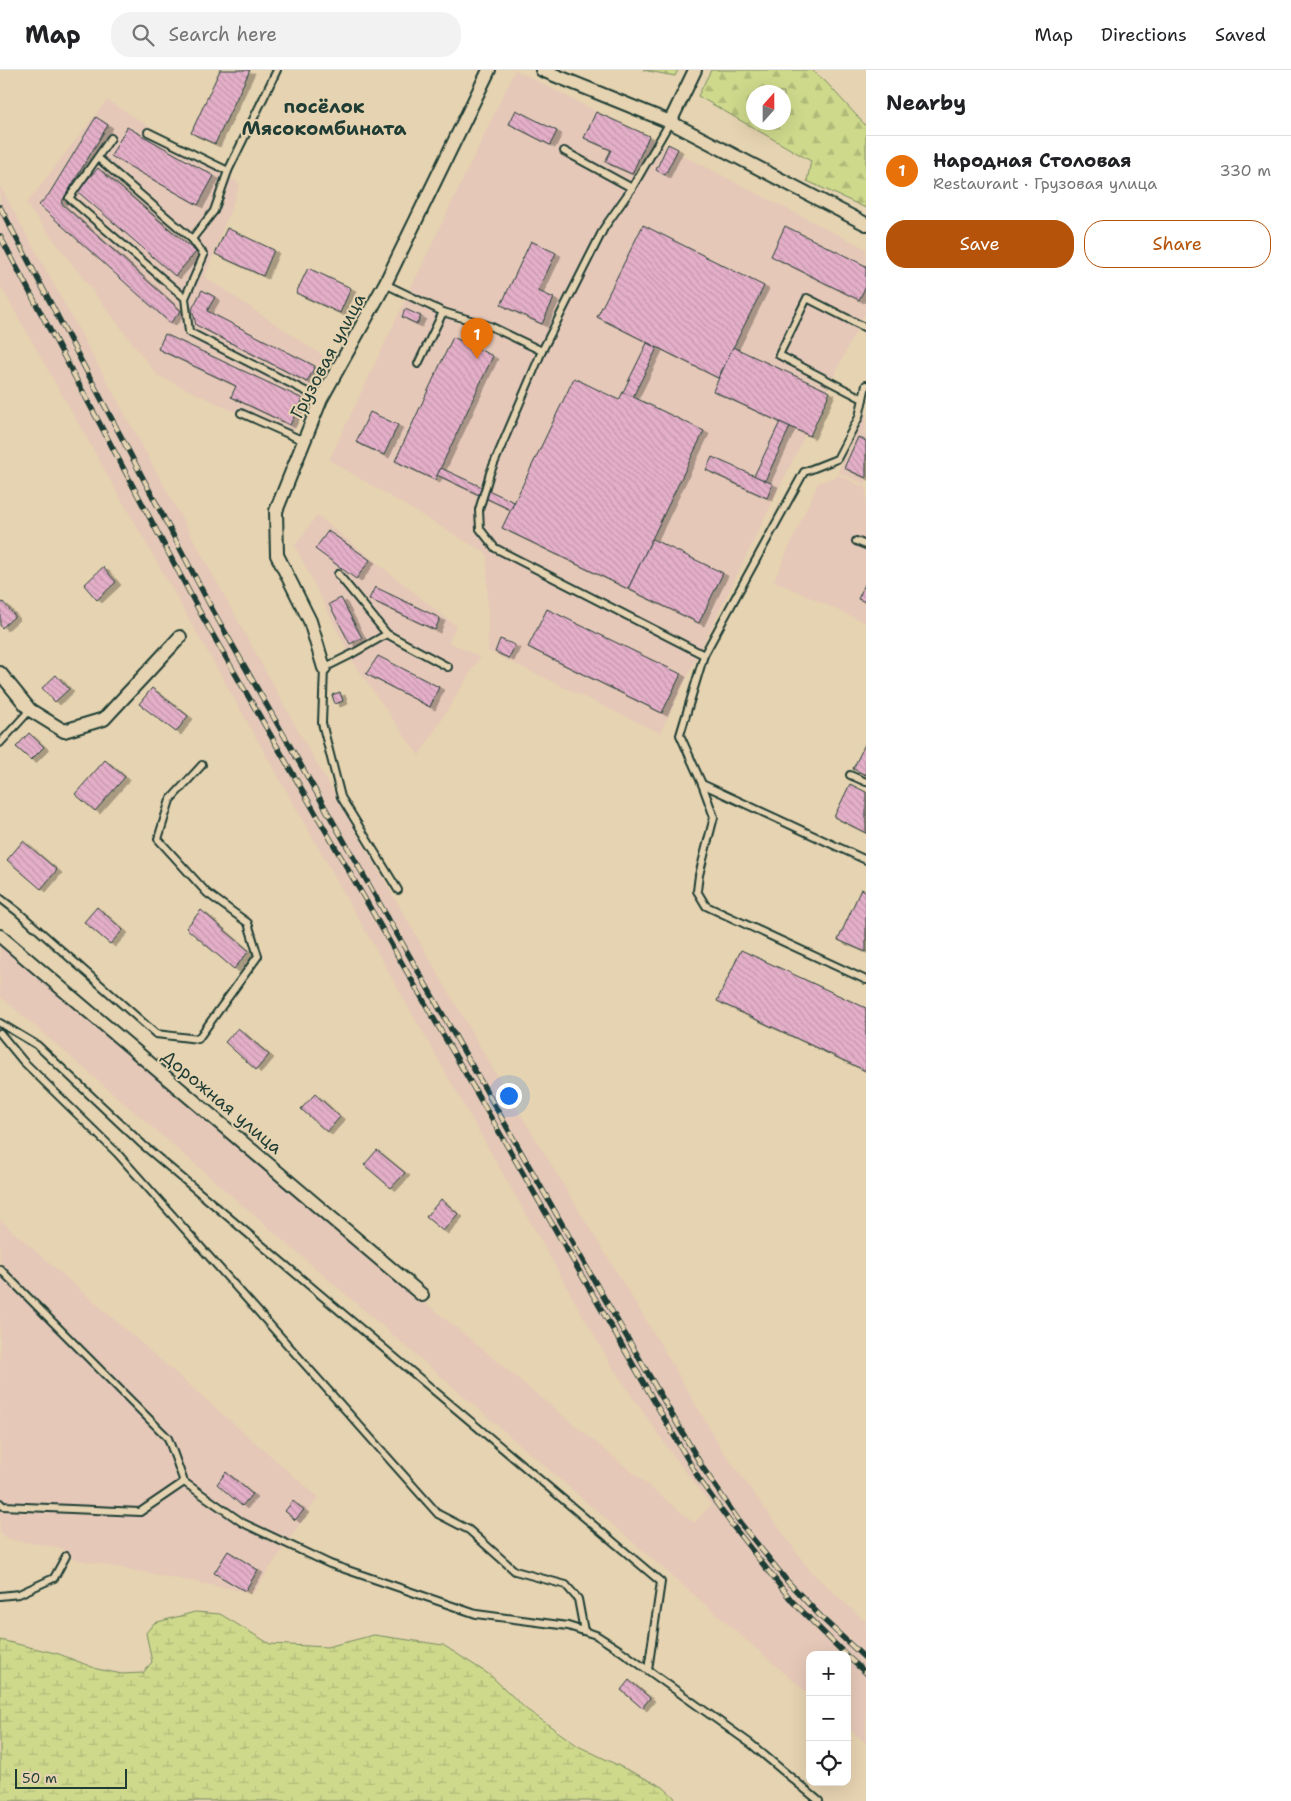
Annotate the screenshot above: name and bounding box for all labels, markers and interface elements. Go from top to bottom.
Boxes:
search box [111,12,461,57]
text: Map [25,19,81,51]
icon: search [129,21,157,49]
text: Search here [169,22,277,47]
text: Map [1035,23,1073,47]
text: Directions [1101,23,1187,47]
text: Saved [1215,23,1266,47]
north arrow [746,85,791,130]
text: Nearby [886,89,966,117]
district label: посёлок Мясокомбината [241,94,407,141]
text: Народная Столовая [933,148,1132,173]
text: 1 [898,160,906,181]
text: 330 m [1219,160,1271,181]
text: Restaurant · Грузовая улица [933,173,1157,194]
button: Save [886,220,1074,268]
button: Share [1084,220,1271,268]
street label: Грузовая улица [285,289,371,423]
pin: 1 [461,318,493,359]
street label: Дорожная улица [157,1044,287,1160]
your location [496,1083,522,1109]
map controls [806,1651,851,1786]
button: + [806,1651,851,1696]
button: − [806,1696,851,1741]
button: locate [806,1741,851,1786]
scale bar [15,1766,128,1789]
text: 50 m [22,1769,57,1787]

